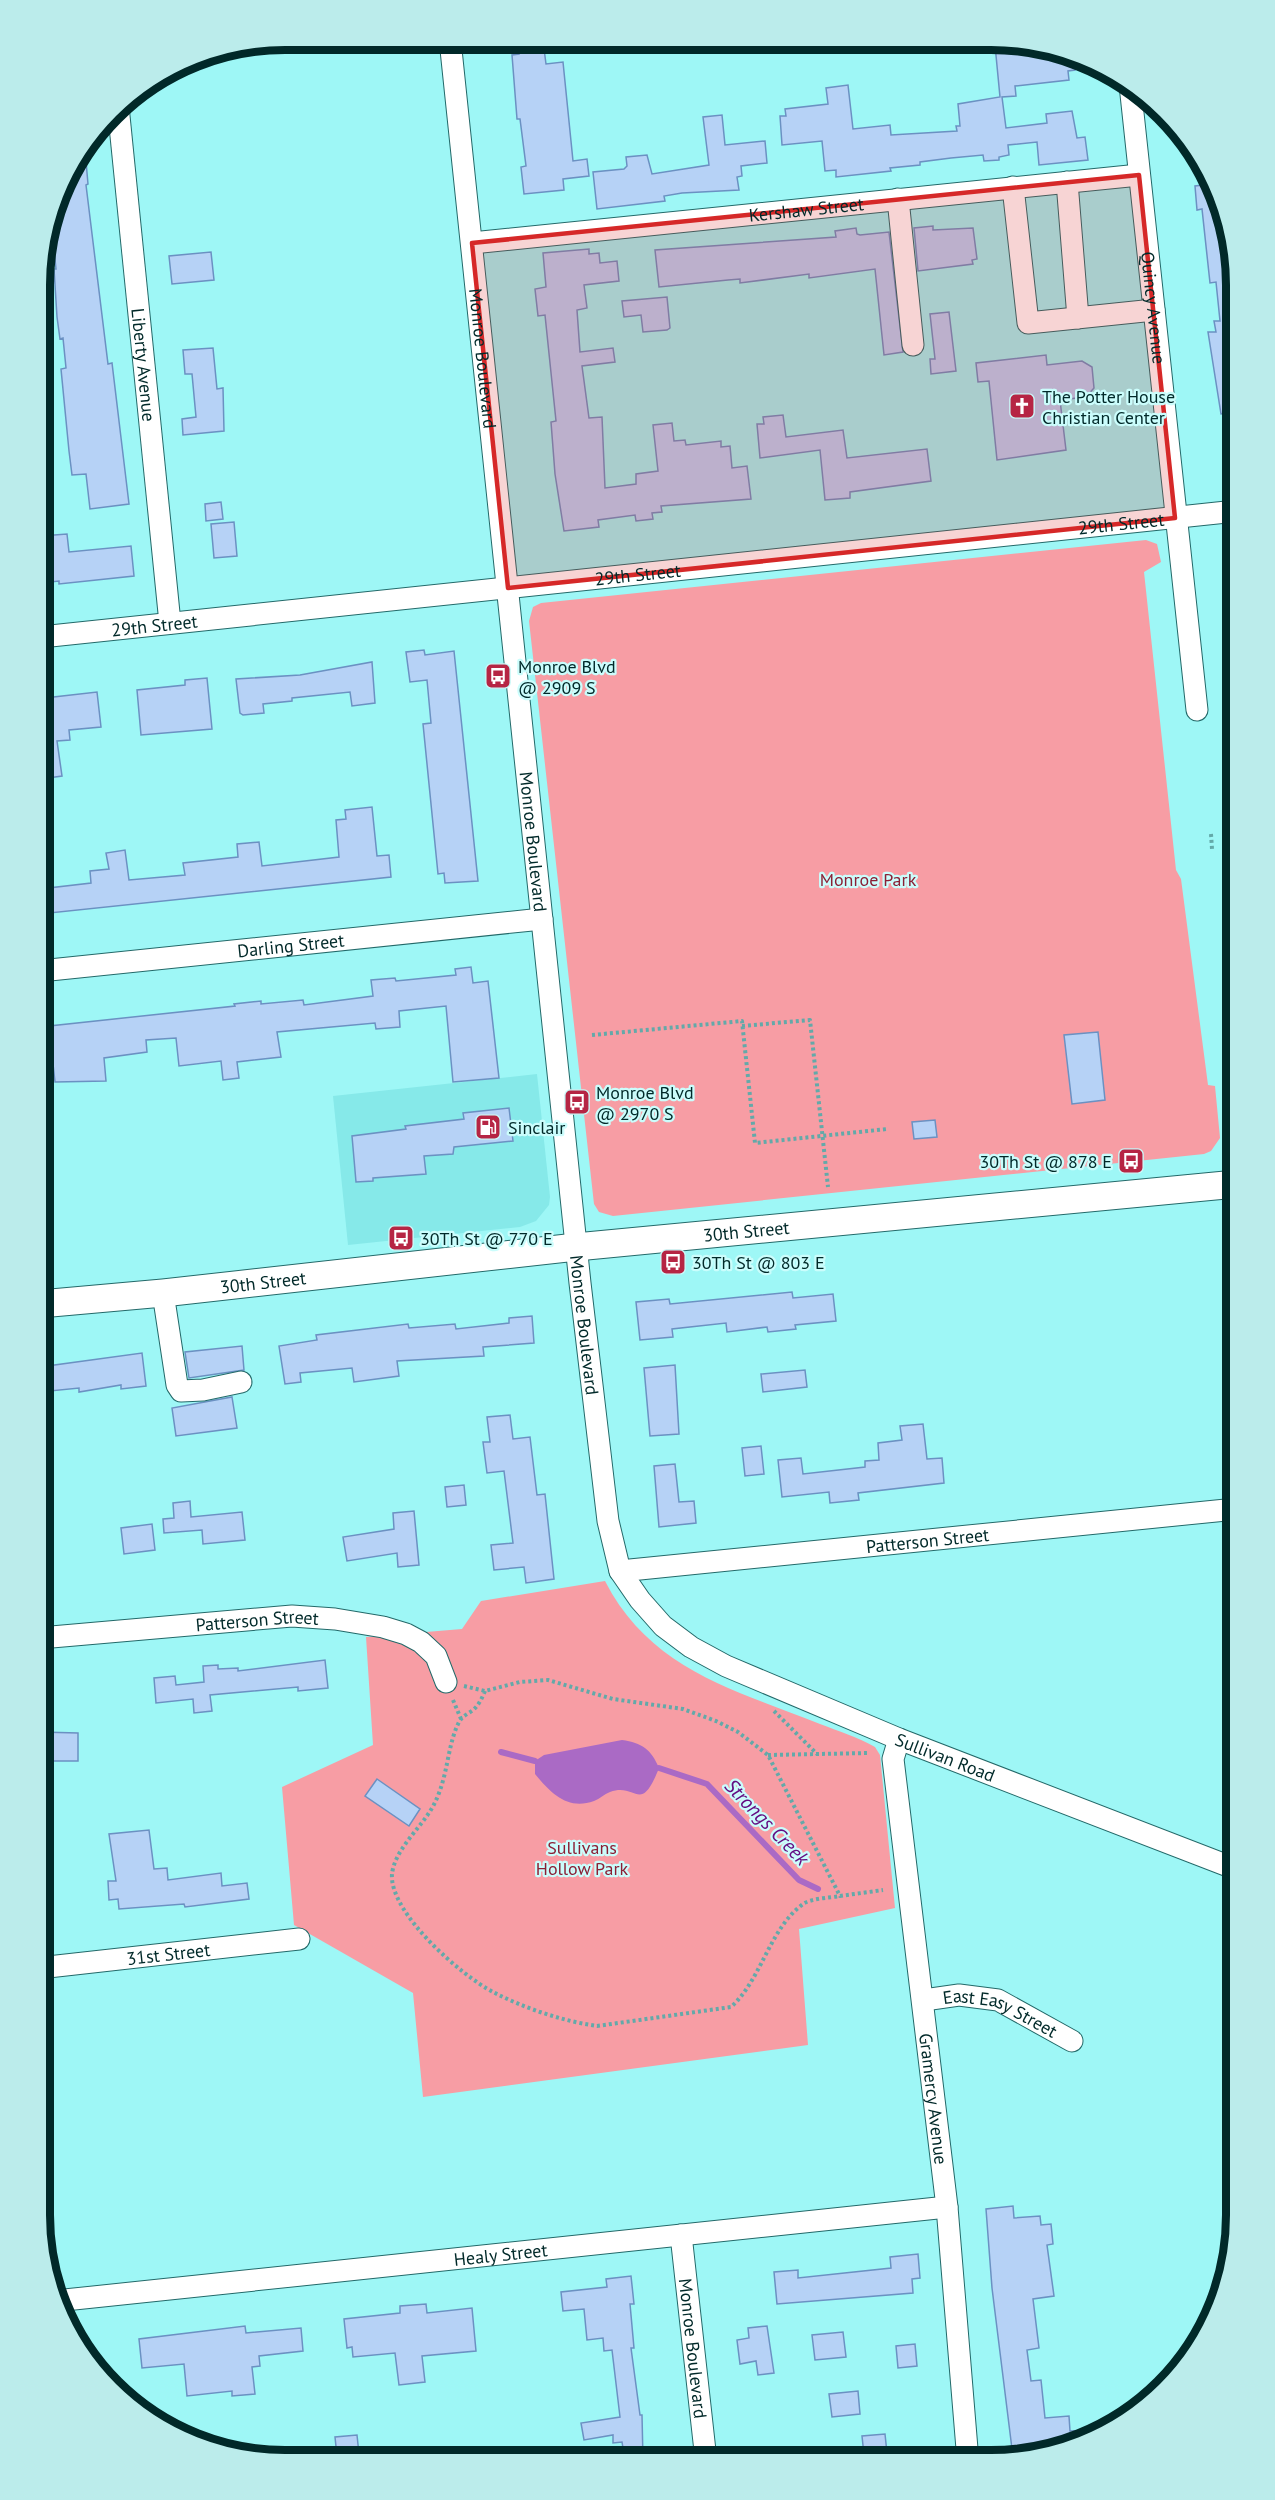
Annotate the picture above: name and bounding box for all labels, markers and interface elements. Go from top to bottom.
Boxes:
street label: Kershaw Street [748,192,865,226]
street label: Quincy Avenue [1136,250,1171,365]
street label: Monroe Boulevard [465,287,502,430]
street label: Liberty Avenue [127,307,161,423]
place label: The Potter House Christian Center [1042,385,1175,429]
church icon: The Potter House Christian Center [1007,391,1037,421]
street label: 29th Street [1077,507,1165,539]
street label: 29th Street [594,558,682,590]
street label: 29th Street [110,609,199,641]
place label: Monroe Blvd @ 2909 S [518,655,616,699]
bus stop icon: Monroe Blvd @ 2909 S [483,661,513,691]
street label: Monroe Boulevard [515,770,553,913]
park label: Monroe Park [820,868,917,891]
street label: Darling Street [236,928,345,962]
place label: Monroe Blvd @ 2970 S [596,1081,694,1125]
bus stop icon: Monroe Blvd @ 2970 S [562,1087,592,1117]
fuel station icon: Sinclair [473,1112,503,1142]
place label: Sinclair [508,1116,565,1139]
bus stop icon: 30Th St @ 878 E [1116,1146,1146,1176]
place label: 30Th St @ 878 E [979,1150,1112,1173]
street label: 30th Street [702,1215,790,1246]
bus stop icon: 30Th St @ 770 E [386,1223,416,1253]
place label: 30Th St @ 770 E [420,1227,553,1250]
bus stop icon: 30Th St @ 803 E [658,1247,688,1277]
place label: 30Th St @ 803 E [692,1251,825,1274]
street label: Monroe Boulevard [566,1254,605,1396]
street label: 30th Street [219,1266,307,1298]
street label: Patterson Street [865,1522,990,1558]
street label: Patterson Street [195,1604,320,1636]
street label: Sullivan Road [892,1727,998,1786]
water label: Strongs Creek [719,1773,816,1872]
park label: Sullivans Hollow Park [536,1836,629,1880]
street label: 31st Street [125,1937,211,1970]
street label: East Easy Street [941,1983,1062,2042]
street label: Gramercy Avenue [915,2032,953,2166]
street label: Healy Street [453,2238,549,2270]
street label: Monroe Boulevard [674,2277,713,2420]

